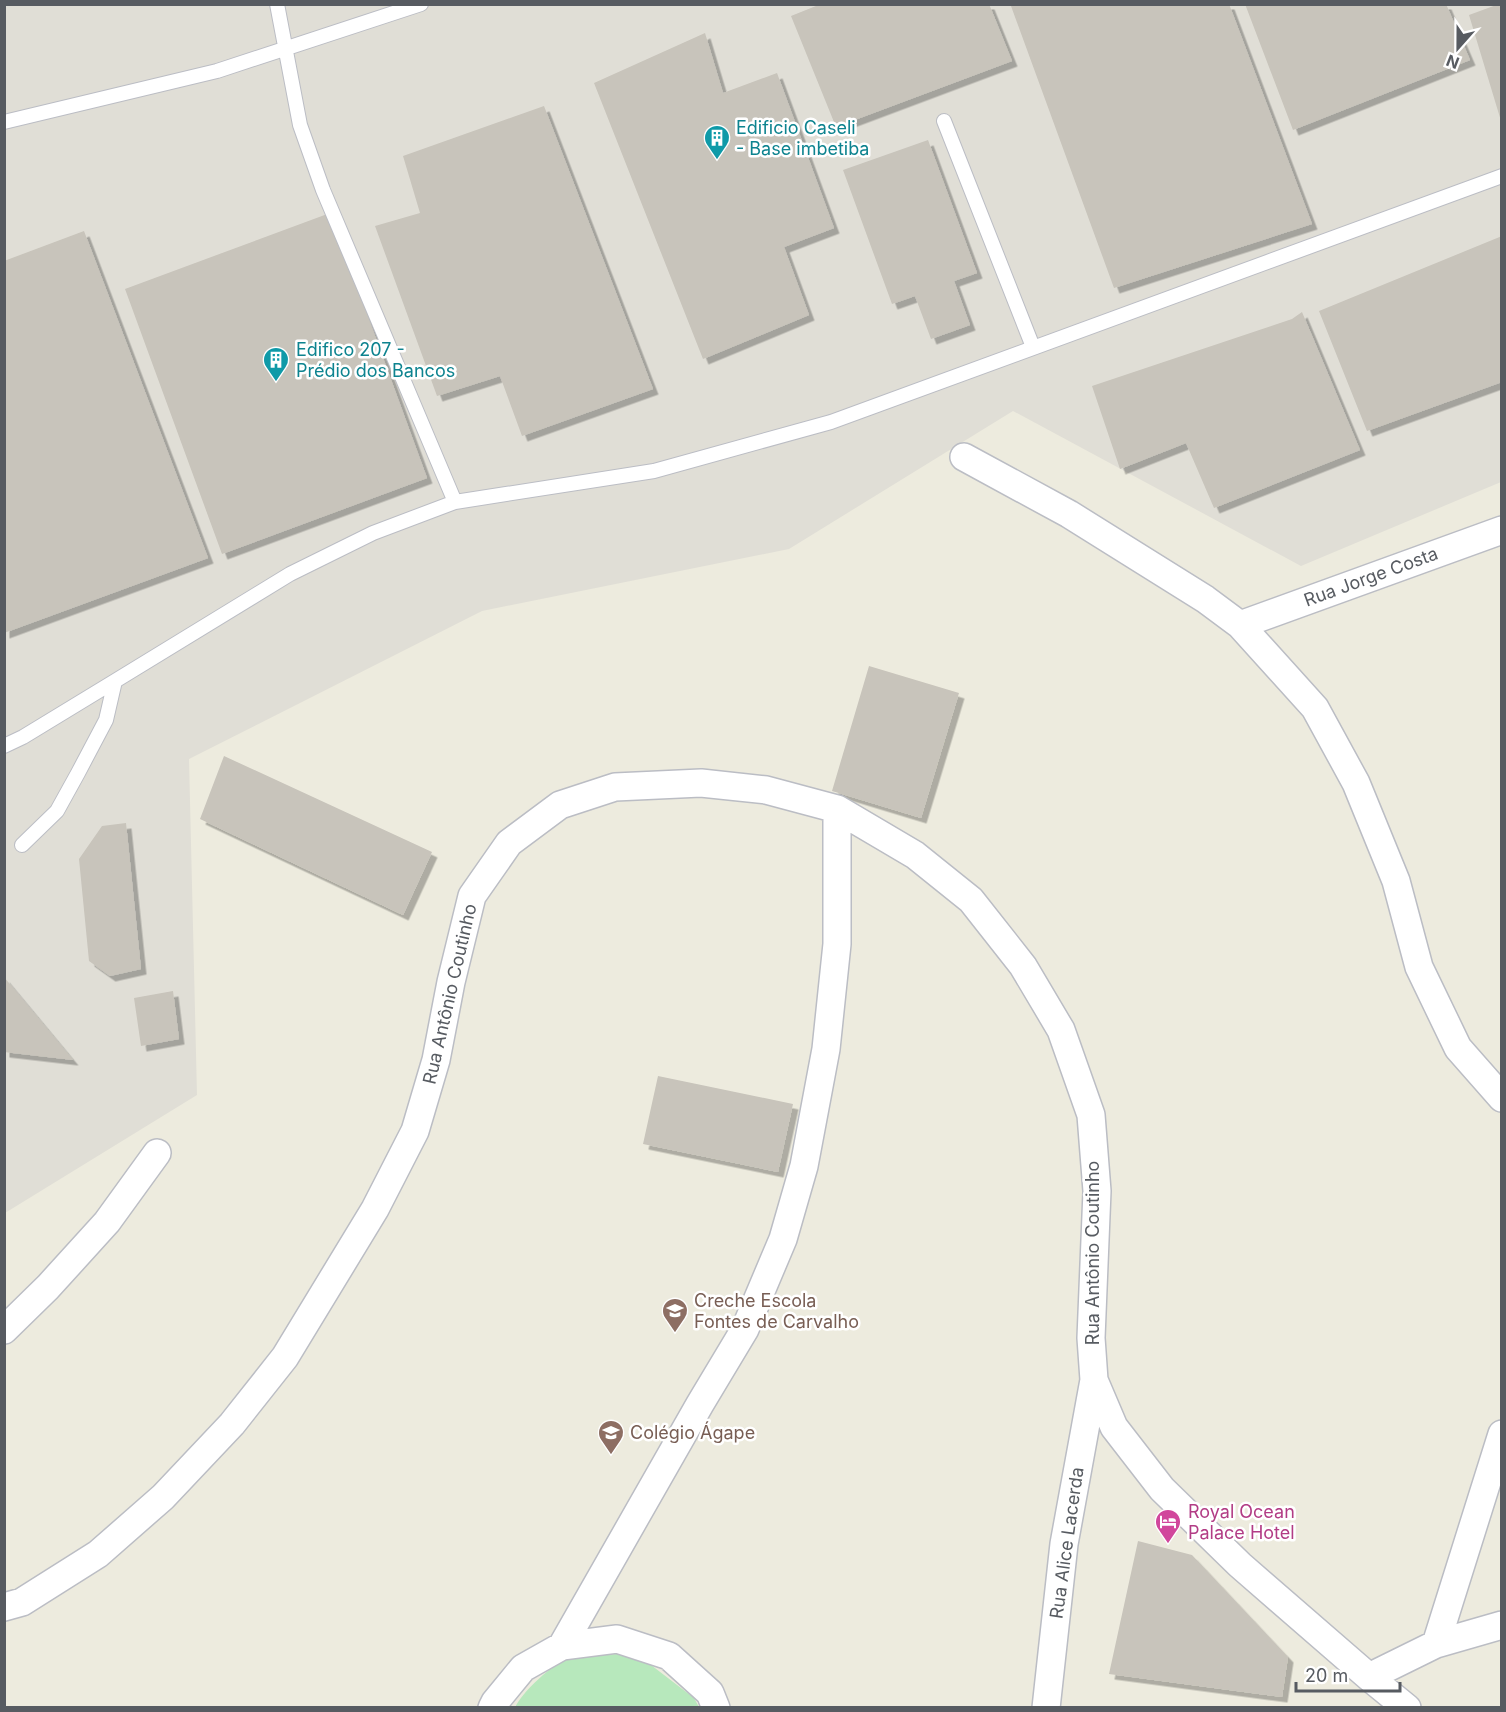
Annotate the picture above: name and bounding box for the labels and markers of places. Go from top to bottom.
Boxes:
place label: Edificio Caseli - Base imbetiba [736,117,869,159]
building icon: Edificio Caseli - Base imbetiba [702,123,732,161]
place label: Edifico 207 - Prédio dos Bancos [296,339,455,381]
building icon: Edifico 207 - Prédio dos Bancos [261,345,291,383]
place label: Creche Escola Fontes de Carvalho [694,1290,859,1332]
school or university icon: Creche Escola Fontes de Carvalho [660,1296,690,1334]
school or university icon: Colégio Ágape [596,1418,626,1456]
place label: Colégio Ágape [630,1421,755,1443]
place label: Royal Ocean Palace Hotel [1188,1501,1295,1543]
hotel icon: Royal Ocean Palace Hotel [1153,1507,1183,1545]

